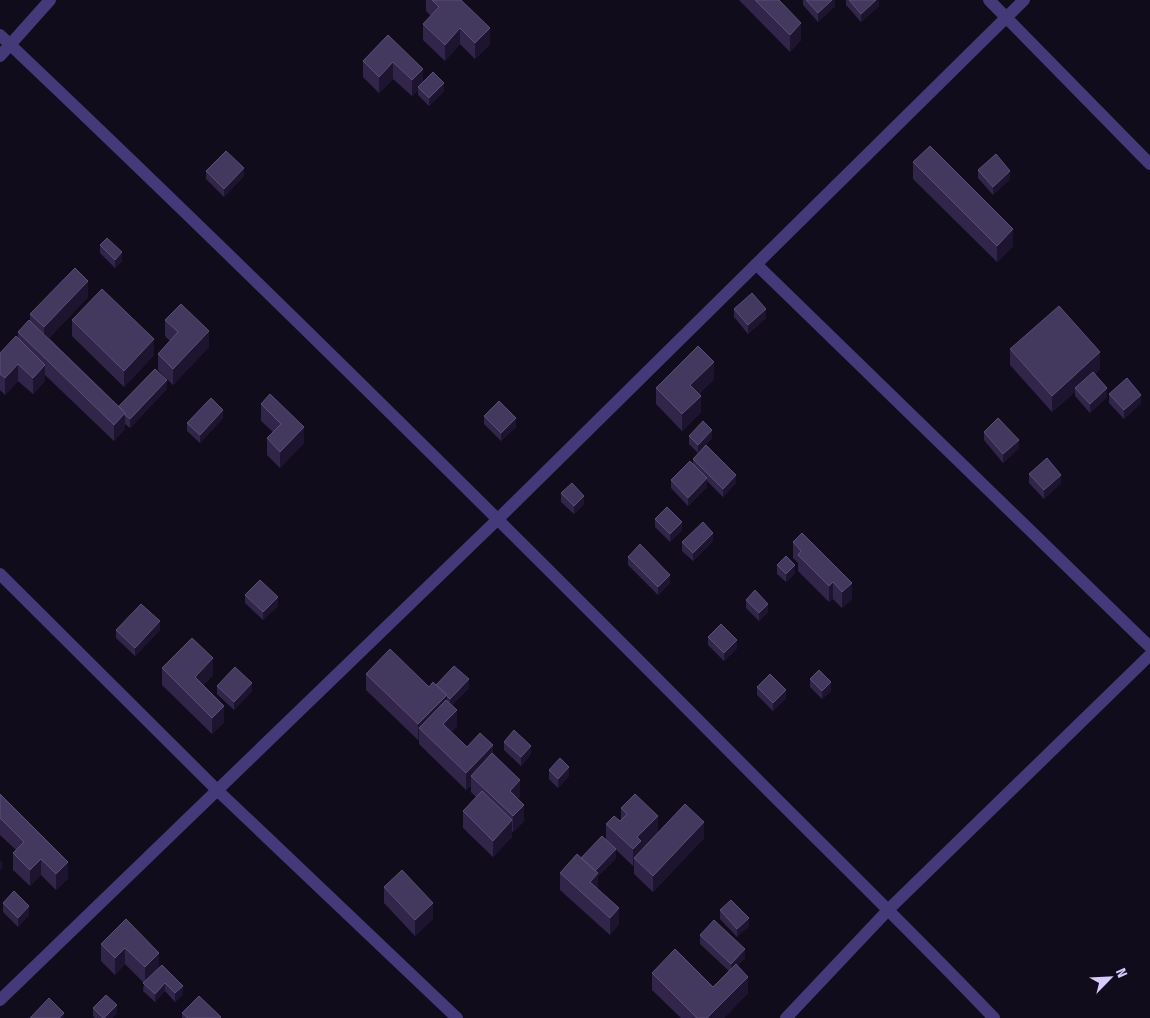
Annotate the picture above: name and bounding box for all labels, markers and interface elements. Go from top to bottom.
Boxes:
north arrow [1085,953,1135,1003]
text: N [1112,966,1131,980]

